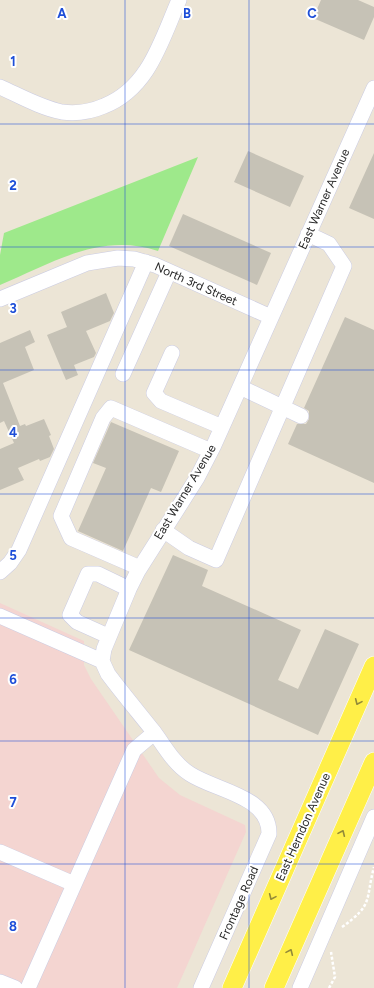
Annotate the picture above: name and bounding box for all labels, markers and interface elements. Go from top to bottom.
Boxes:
text: A [57,6,67,21]
text: B [183,6,191,21]
text: C [307,6,317,21]
text: 1 [10,54,16,69]
street label: East Warner Avenue [296,146,353,251]
text: 2 [9,178,17,193]
street label: North 3rd Street [153,260,240,309]
text: 3 [9,301,17,316]
text: 4 [9,425,17,440]
street label: East Warner Avenue [151,442,219,542]
text: 5 [9,548,17,563]
text: 6 [9,672,17,687]
one-way arrow [355,697,363,705]
street label: East Herndon Avenue [273,770,333,883]
text: 7 [9,795,17,810]
one-way arrow [337,830,345,838]
street label: Frontage Road [217,864,261,942]
one-way arrow [269,893,277,901]
text: 8 [9,919,17,934]
one-way arrow [285,949,293,957]

